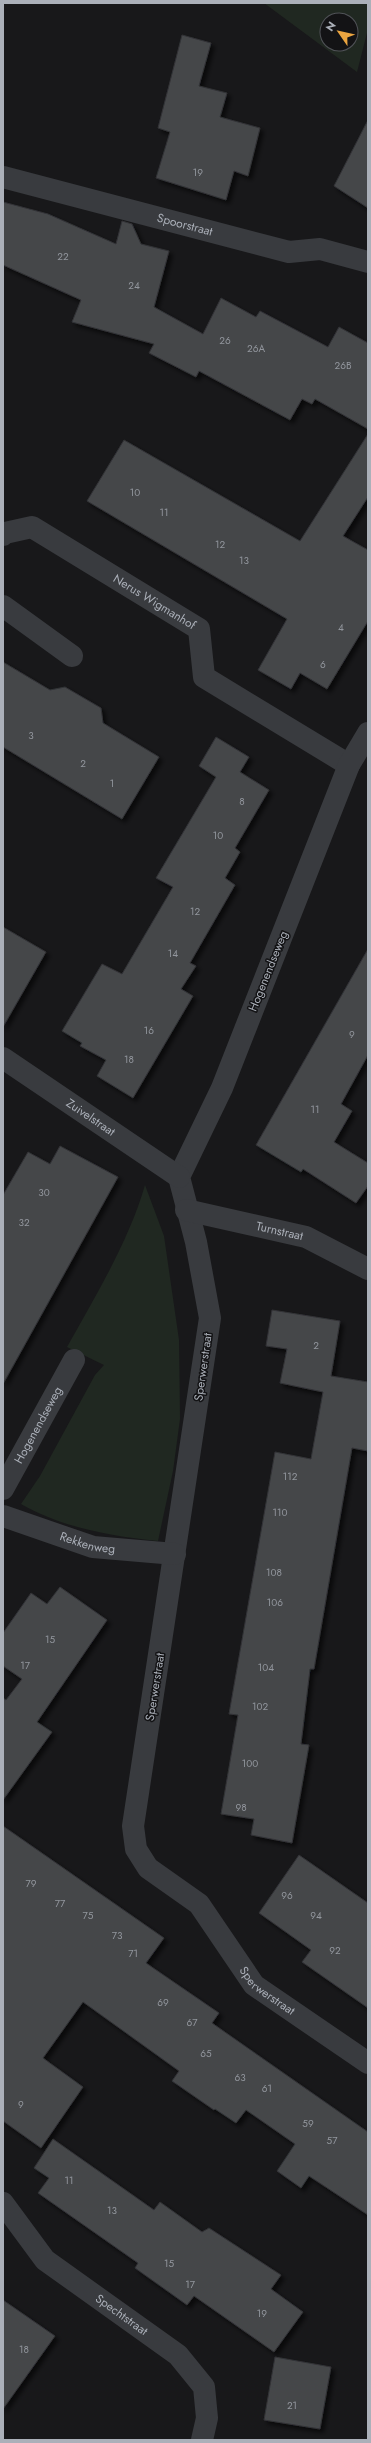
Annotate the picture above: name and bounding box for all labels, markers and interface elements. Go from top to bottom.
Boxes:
north arrow [319,12,359,52]
text: N [322,18,340,35]
house number: 19 [193,165,203,180]
street label: Spoorstraat [155,209,215,241]
house number: 22 [57,249,69,264]
house number: 24 [128,278,140,293]
house number: 26 [219,333,231,348]
house number: 26A [247,341,265,356]
house number: 26B [334,358,352,373]
house number: 10 [130,485,140,500]
house number: 11 [160,505,169,520]
house number: 12 [215,537,225,552]
house number: 13 [239,553,250,568]
street label: Nerus Wigmanhof [110,570,200,634]
house number: 4 [338,620,344,635]
house number: 6 [320,657,326,672]
house number: 3 [28,728,34,743]
house number: 2 [80,756,86,771]
house number: 1 [110,776,114,791]
house number: 8 [239,794,245,809]
house number: 10 [213,828,223,843]
house number: 12 [190,904,200,919]
street label: Hogenendseweg [244,928,292,1014]
house number: 14 [168,946,178,961]
house number: 16 [144,1023,154,1038]
house number: 9 [349,1027,355,1042]
house number: 18 [124,1052,134,1067]
street label: Zuivelstraat [63,1094,119,1141]
house number: 11 [311,1102,320,1117]
house number: 30 [38,1185,50,1200]
house number: 32 [18,1215,30,1230]
street label: Turnstraat [254,1217,305,1245]
street label: Sperwerstraat [189,1332,217,1402]
house number: 2 [313,1338,319,1353]
street label: Hogenendseweg [10,1383,67,1467]
house number: 112 [283,1469,298,1484]
house number: 110 [273,1505,288,1520]
street label: Rekkenweg [57,1527,116,1558]
house number: 108 [266,1565,282,1580]
house number: 106 [267,1595,283,1610]
house number: 15 [45,1632,55,1647]
street label: Sperwerstraat [141,1652,169,1722]
house number: 17 [20,1658,31,1673]
house number: 104 [258,1660,274,1675]
house number: 102 [252,1699,268,1714]
house number: 100 [242,1756,258,1771]
house number: 98 [235,1800,247,1815]
house number: 79 [25,1876,37,1891]
house number: 96 [281,1888,293,1903]
house number: 77 [55,1896,66,1911]
house number: 75 [83,1908,94,1923]
house number: 94 [310,1908,322,1923]
house number: 73 [112,1928,123,1943]
house number: 92 [329,1943,341,1958]
house number: 71 [128,1946,138,1961]
street label: Sperwerstraat [235,1963,299,2020]
house number: 69 [157,1995,169,2010]
house number: 67 [186,2015,198,2030]
house number: 65 [200,2046,212,2061]
house number: 63 [234,2070,246,2085]
house number: 61 [262,2081,272,2096]
house number: 9 [18,2097,24,2112]
house number: 59 [302,2116,314,2131]
house number: 57 [327,2133,338,2148]
house number: 11 [65,2173,74,2188]
house number: 13 [107,2203,118,2218]
house number: 15 [164,2256,174,2271]
house number: 17 [185,2277,196,2292]
street label: Spechtstraat [92,2290,152,2340]
house number: 19 [257,2306,267,2321]
house number: 18 [19,2342,29,2357]
house number: 21 [287,2398,297,2413]

